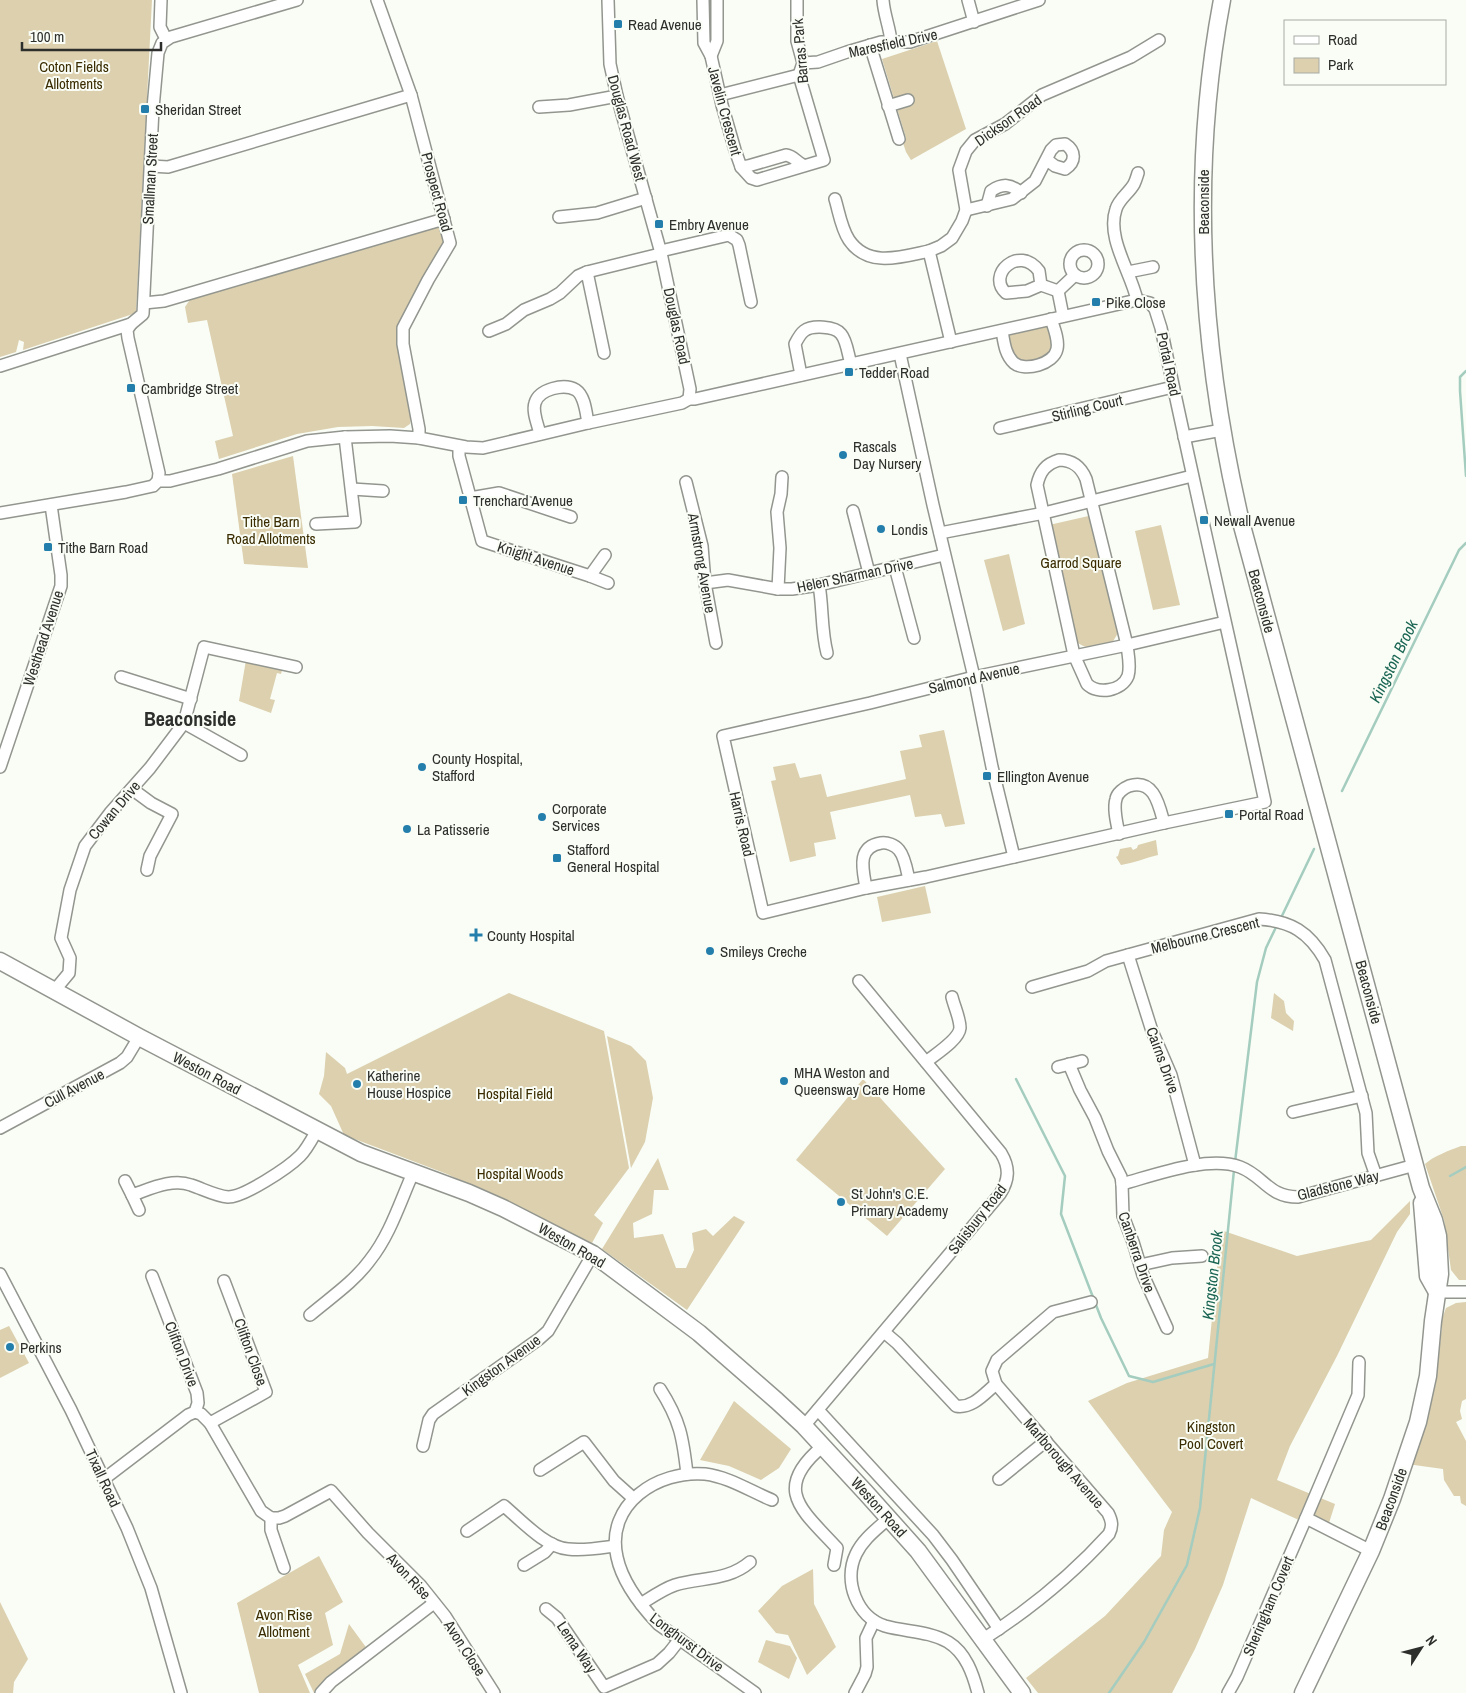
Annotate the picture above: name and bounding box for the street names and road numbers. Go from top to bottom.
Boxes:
street label: Barras Park [787,17,813,84]
street label: Maresfield Drive [847,23,939,63]
street label: Javelin Crescent [703,64,747,159]
street label: Douglas Road West [603,73,651,184]
street label: Dickson Road [970,89,1046,151]
street label: Smallman Street [137,132,163,225]
street label: Prospect Road [416,150,458,234]
street label: Beaconside [1193,169,1214,234]
street label: Douglas Road [659,286,695,366]
street label: Portal Road [1152,330,1186,398]
street label: Stirling Court [1049,389,1125,427]
street label: Armstrong Avenue [683,510,721,615]
street label: Knight Avenue [495,536,577,580]
street label: Helen Sharman Drive [795,552,915,598]
street label: Beaconside [1243,567,1281,635]
street label: Westhead Avenue [18,587,68,689]
street label: Salmond Avenue [926,657,1022,699]
street label: Cowan Drive [83,776,145,844]
street label: Harris Road [724,789,760,859]
street label: Melbourne Crescent [1149,911,1262,959]
street label: Beaconside [1350,958,1388,1026]
street label: Cairns Drive [1141,1024,1185,1096]
street label: Weston Road [169,1046,245,1100]
street label: Cull Avenue [40,1063,108,1113]
street label: Gladstone Way [1295,1164,1382,1205]
street label: Salisbury Road [943,1179,1011,1259]
street label: Canberra Drive [1113,1209,1161,1295]
street label: Weston Road [535,1217,609,1273]
street label: Clifton Close [229,1315,273,1389]
street label: Clifton Drive [160,1318,204,1390]
street label: Kingston Avenue [457,1329,545,1401]
street label: Marlborough Avenue [1019,1413,1109,1513]
street label: Tixall Road [80,1445,126,1511]
street label: Beaconside [1370,1465,1412,1533]
street label: Weston Road [846,1472,912,1542]
street label: Avon Rise [381,1547,436,1604]
street label: Sheringham Covert [1237,1552,1299,1659]
street label: Longhurst Drive [646,1607,728,1677]
street label: Avon Close [439,1615,491,1680]
street label: Lema Way [552,1617,602,1678]

